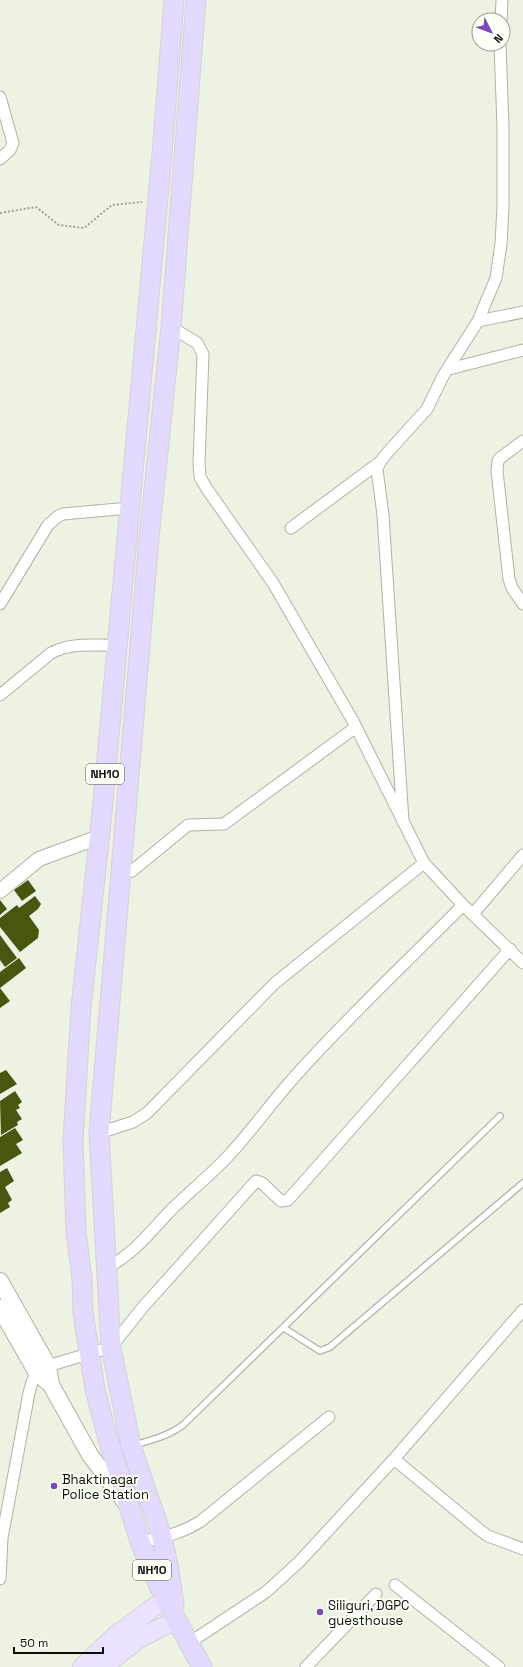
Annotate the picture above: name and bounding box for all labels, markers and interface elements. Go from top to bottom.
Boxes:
north arrow [471,12,511,52]
text: N [491,31,506,46]
road number: NH10 [86,764,124,784]
place label: Bhaktinagar Police Station [62,1471,149,1503]
marker: Bhaktinagar Police Station [49,1481,59,1491]
road number: NH10 [133,1560,171,1580]
place label: Siliguri, DGPC guesthouse [328,1597,409,1629]
marker: Siliguri, DGPC guesthouse [315,1607,325,1617]
scale bar [14,1629,103,1655]
text: 50 m [20,1635,48,1651]

